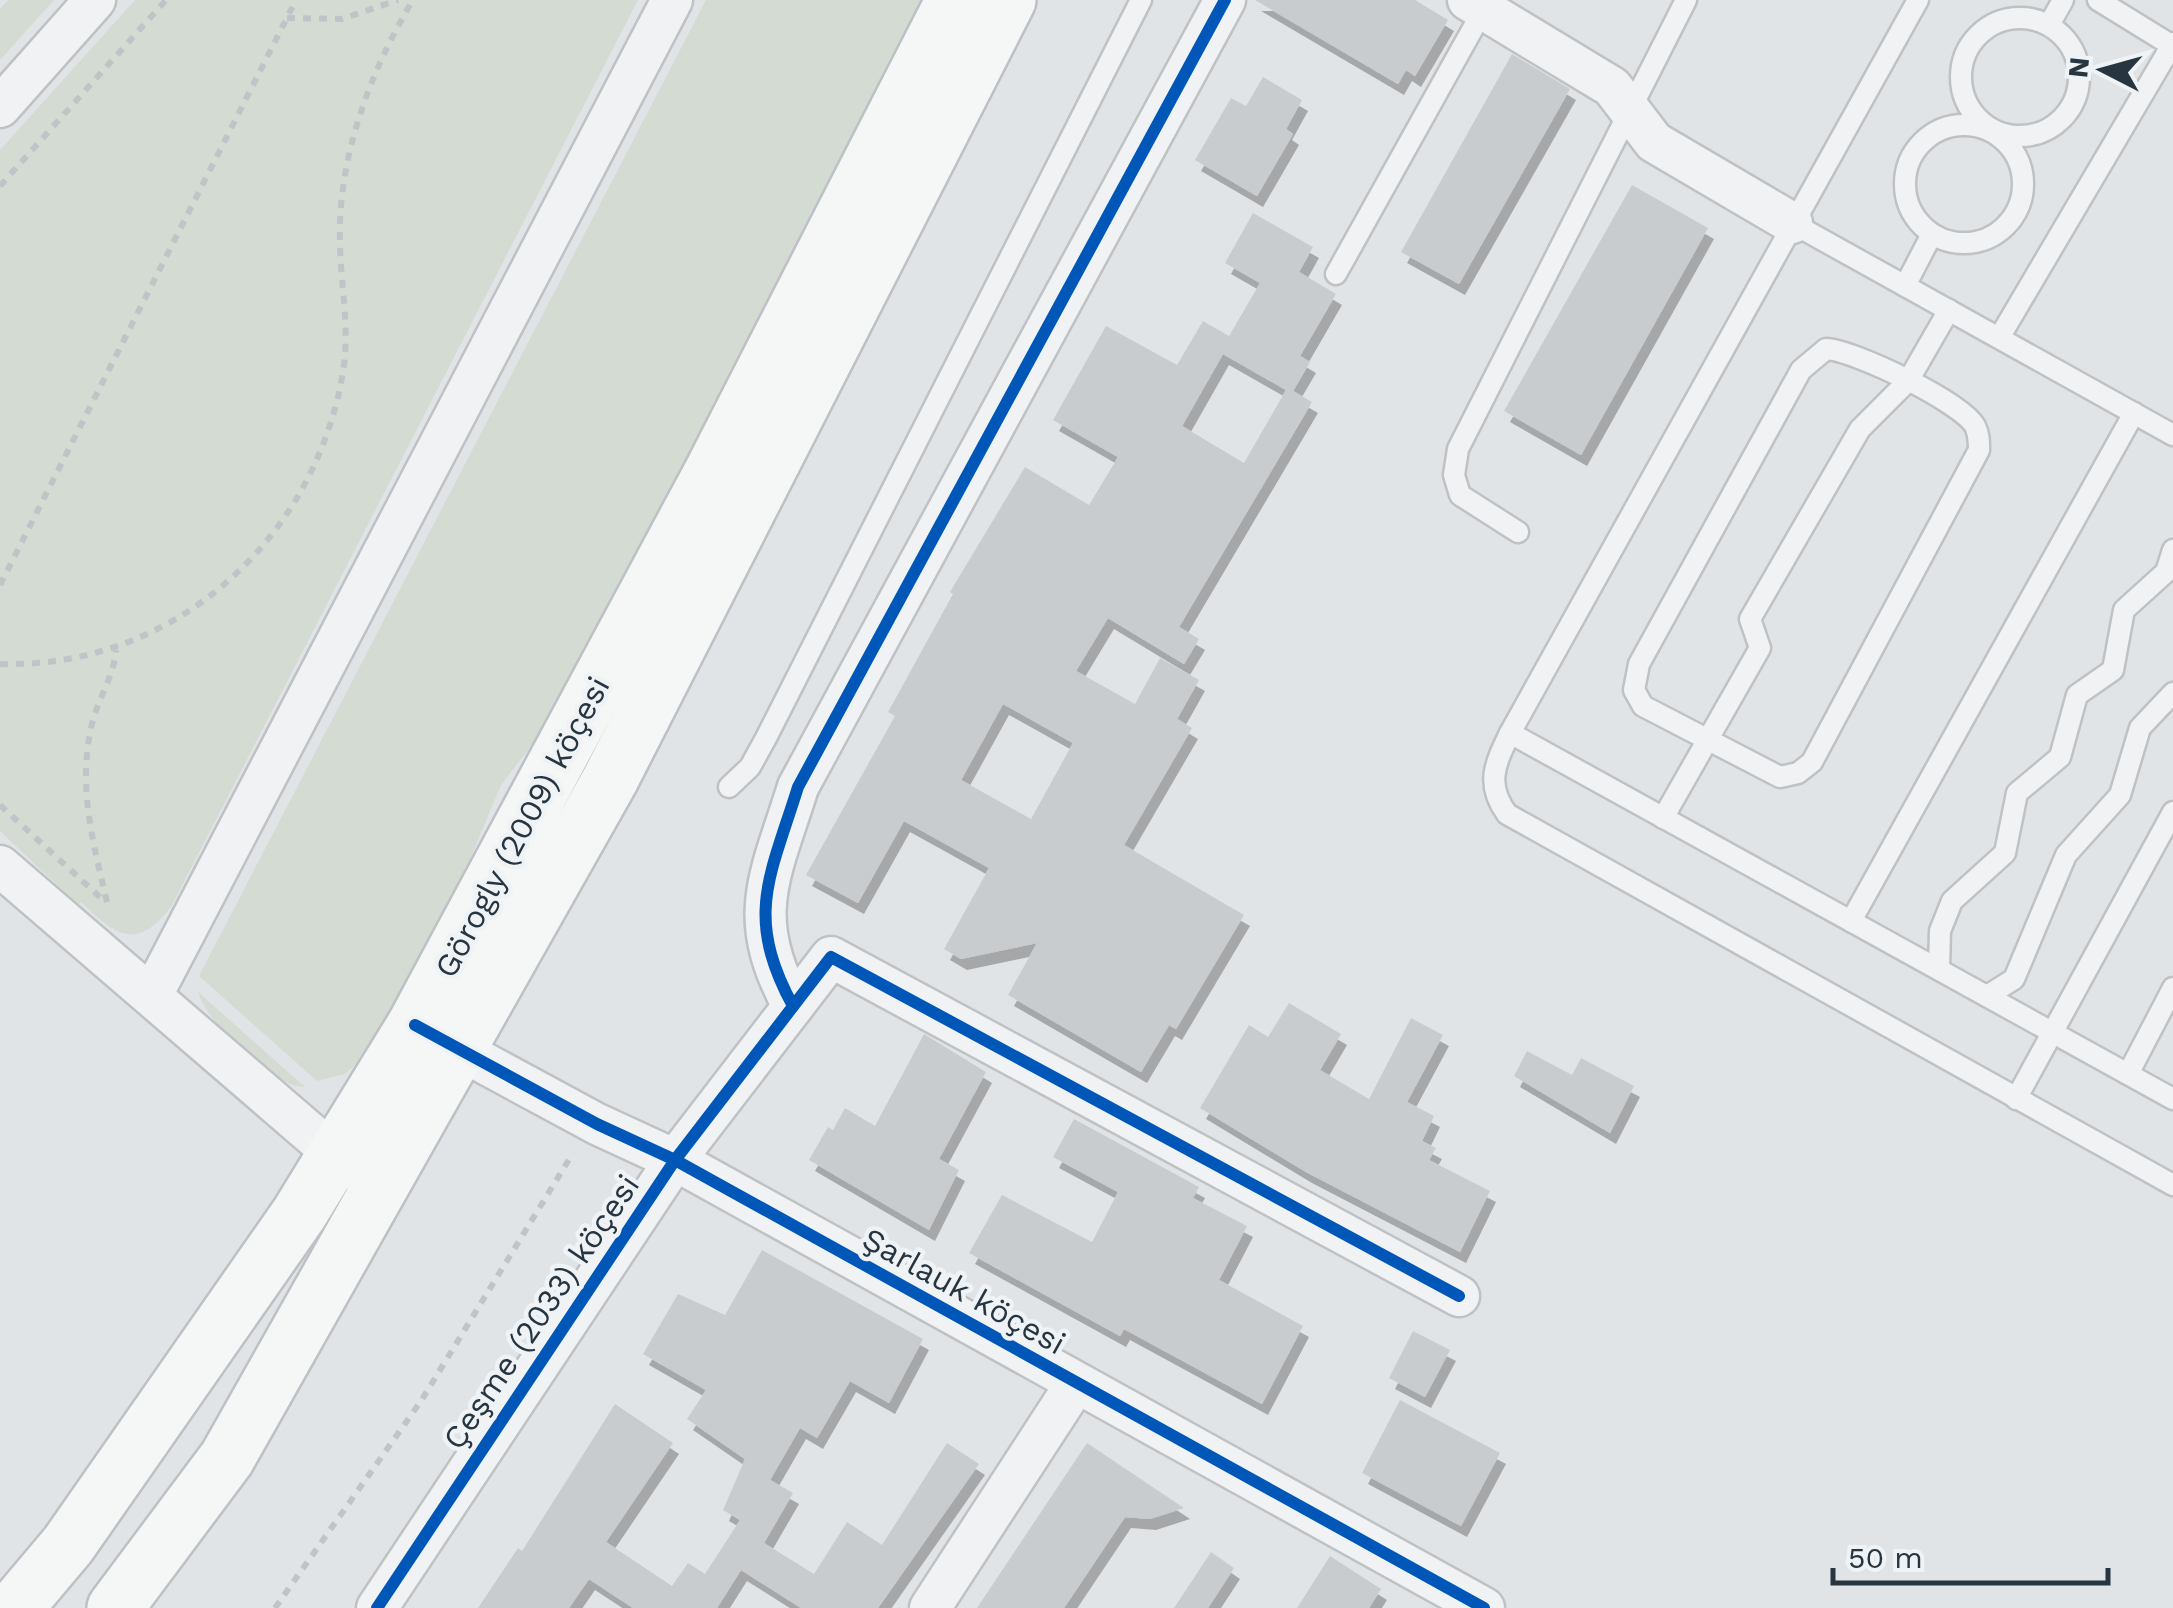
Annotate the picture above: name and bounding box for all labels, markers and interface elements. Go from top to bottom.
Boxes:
north arrow [2053,20,2153,120]
text: N [2061,55,2096,79]
street label: Görogly (2009) köçesi [427,670,617,984]
street label: Çeşme (2033) köçesi [435,1168,647,1456]
street label: Şarlauk köçesi [856,1220,1072,1362]
scale bar [1833,1523,2108,1585]
text: 50 m [1848,1540,1923,1575]

